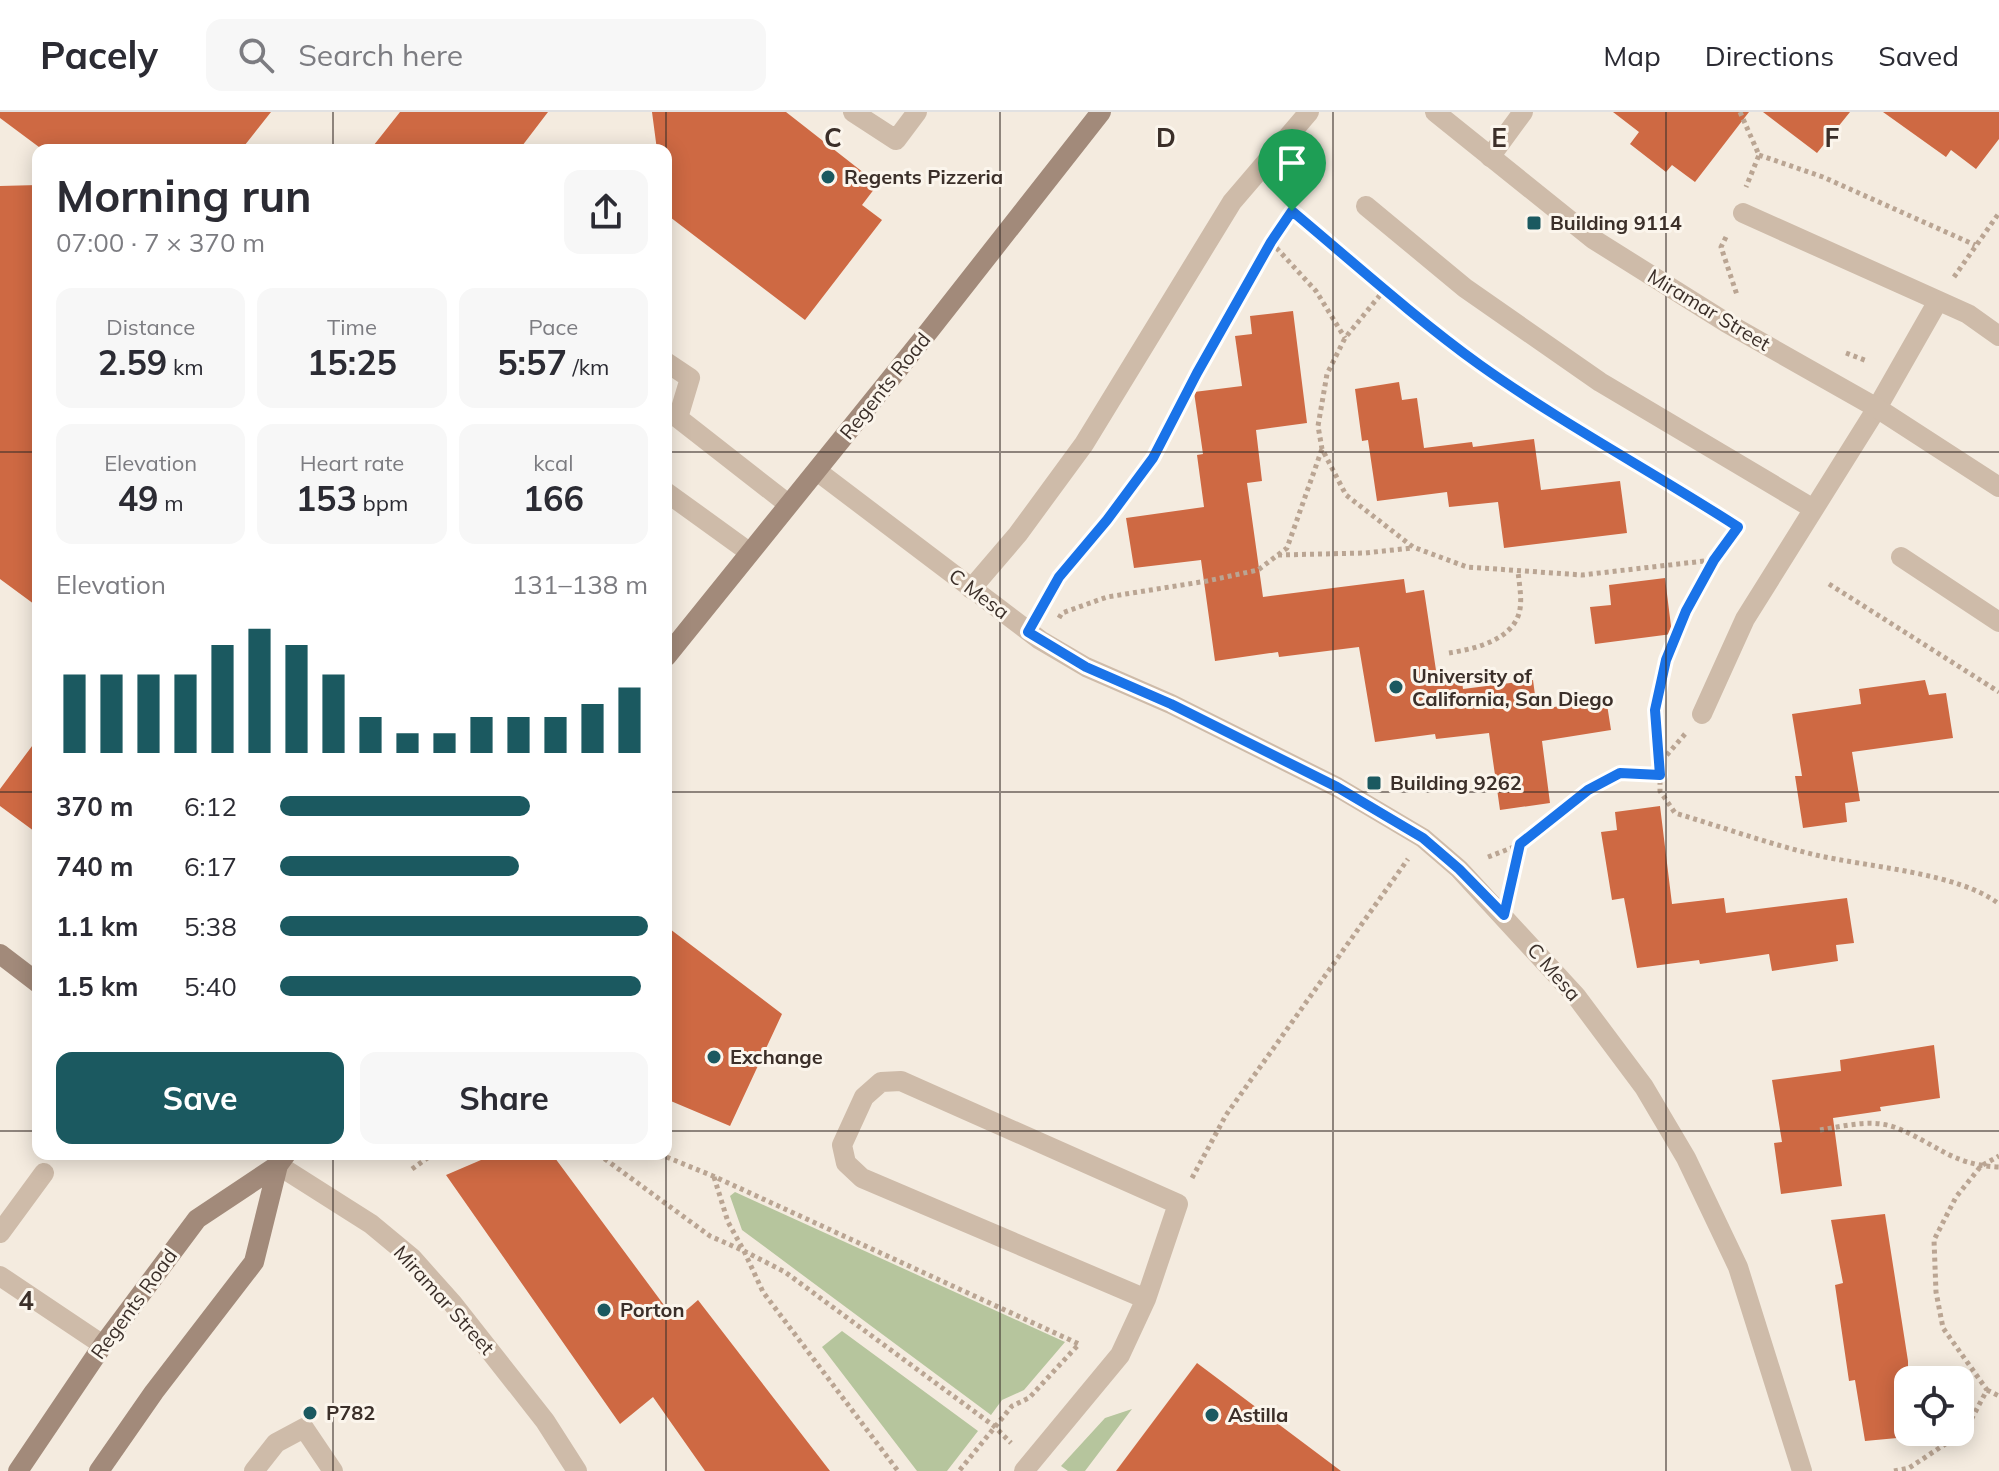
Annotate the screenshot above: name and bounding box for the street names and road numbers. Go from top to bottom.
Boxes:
street label: Miramar Street [1643,263,1775,356]
street label: Regents Road [834,327,935,444]
street label: C Mesa [944,563,1014,624]
street label: C Mesa [1522,937,1586,1006]
street label: Miramar Street [389,1240,500,1359]
street label: Regents Road [85,1244,182,1364]

